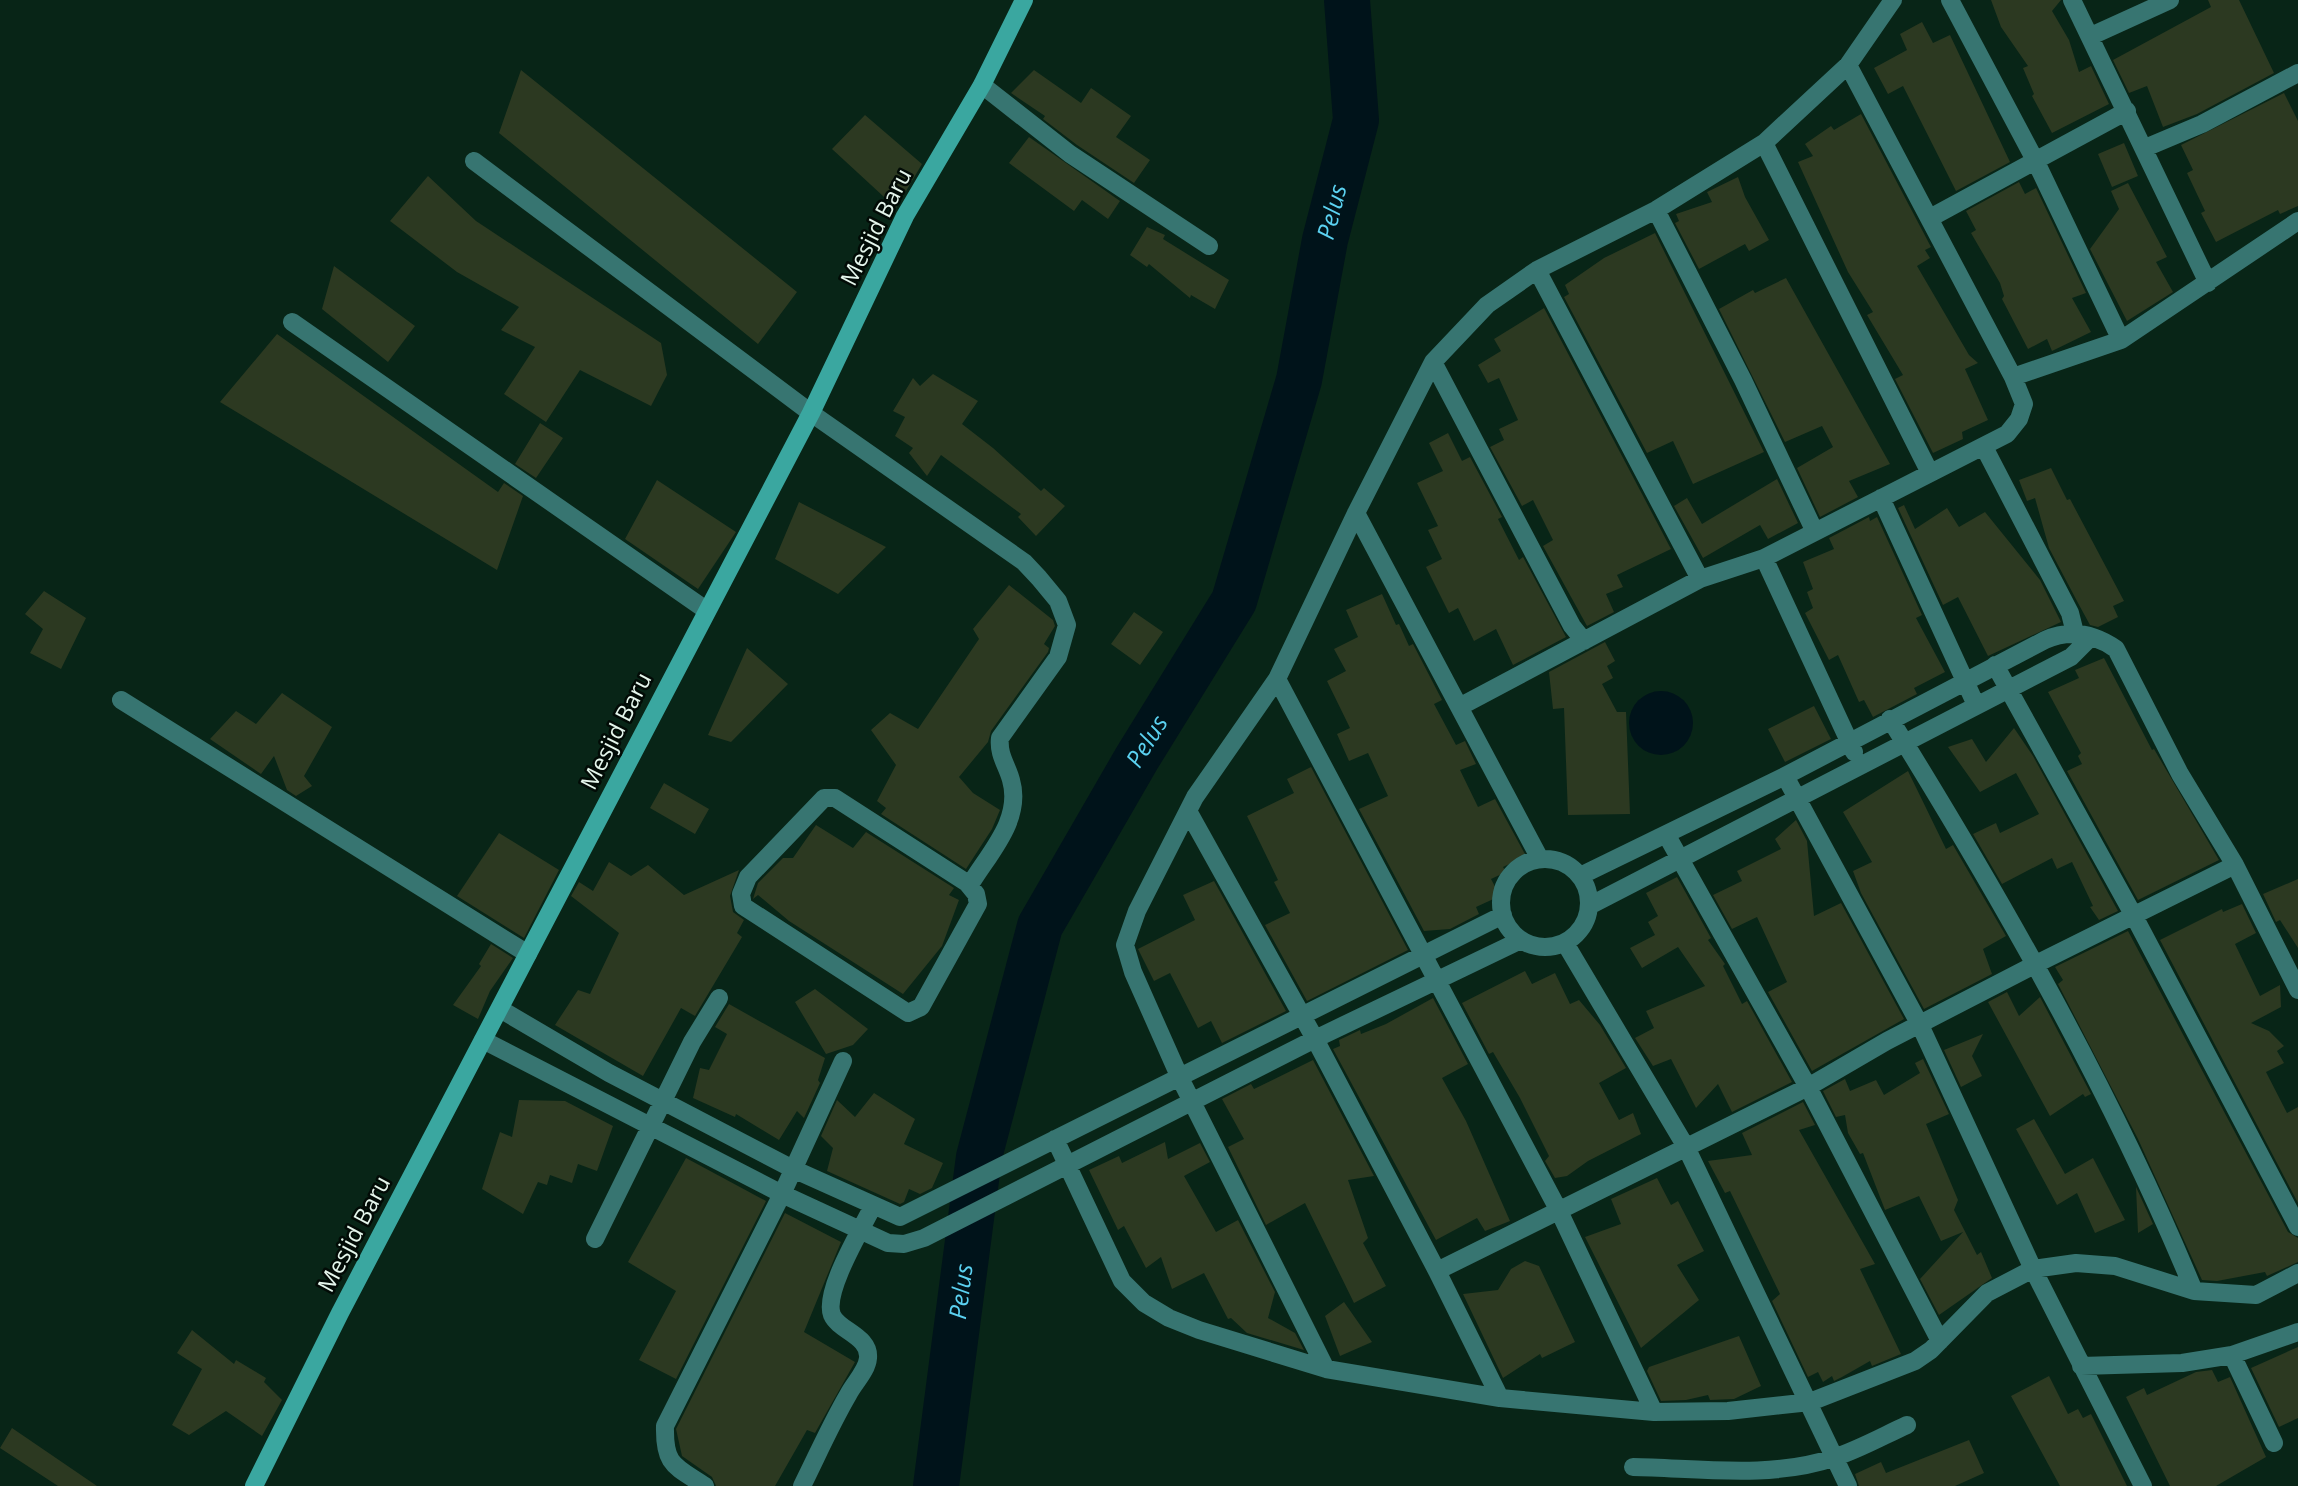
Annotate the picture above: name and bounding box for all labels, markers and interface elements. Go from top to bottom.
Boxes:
street label: Mesjid Baru [832,163,918,291]
water label: Pelus [1308,180,1354,243]
street label: Mesjid Baru [572,667,658,795]
water label: Pelus [1117,708,1175,773]
street label: Mesjid Baru [309,1170,397,1297]
water label: Pelus [940,1262,980,1321]

